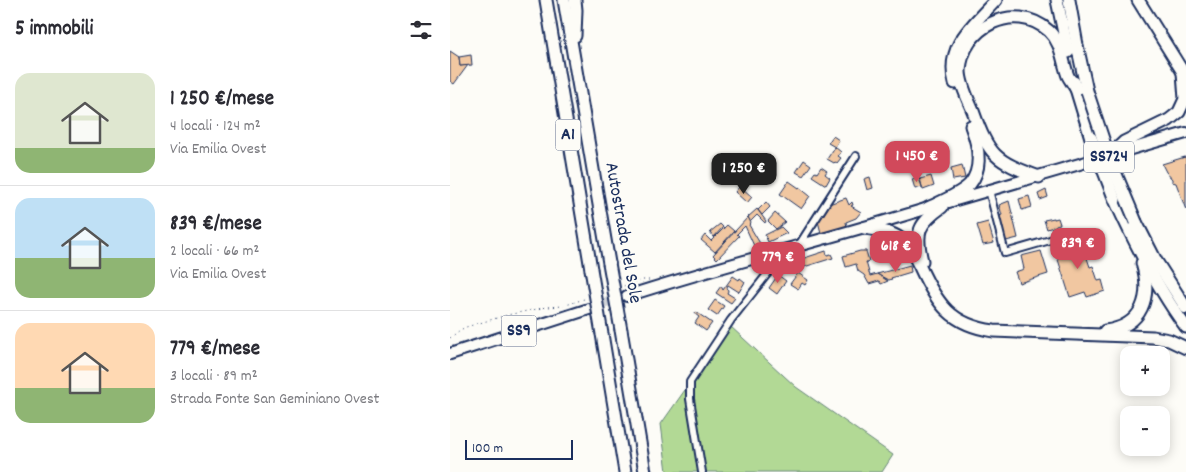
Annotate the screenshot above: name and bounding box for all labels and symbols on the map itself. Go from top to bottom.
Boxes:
road number: A1 [556,120,580,150]
pin: 1 450 € [871,140,963,183]
road number: SS724 [1084,142,1134,172]
pin: 1 250 € [698,152,790,195]
street label: Autostrada del Sole [596,160,648,306]
pin: 839 € [1043,228,1113,270]
pin: 618 € [861,230,931,273]
pin: 779 € [743,242,813,284]
road number: SS9 [502,316,536,346]
scale bar [465,437,572,460]

